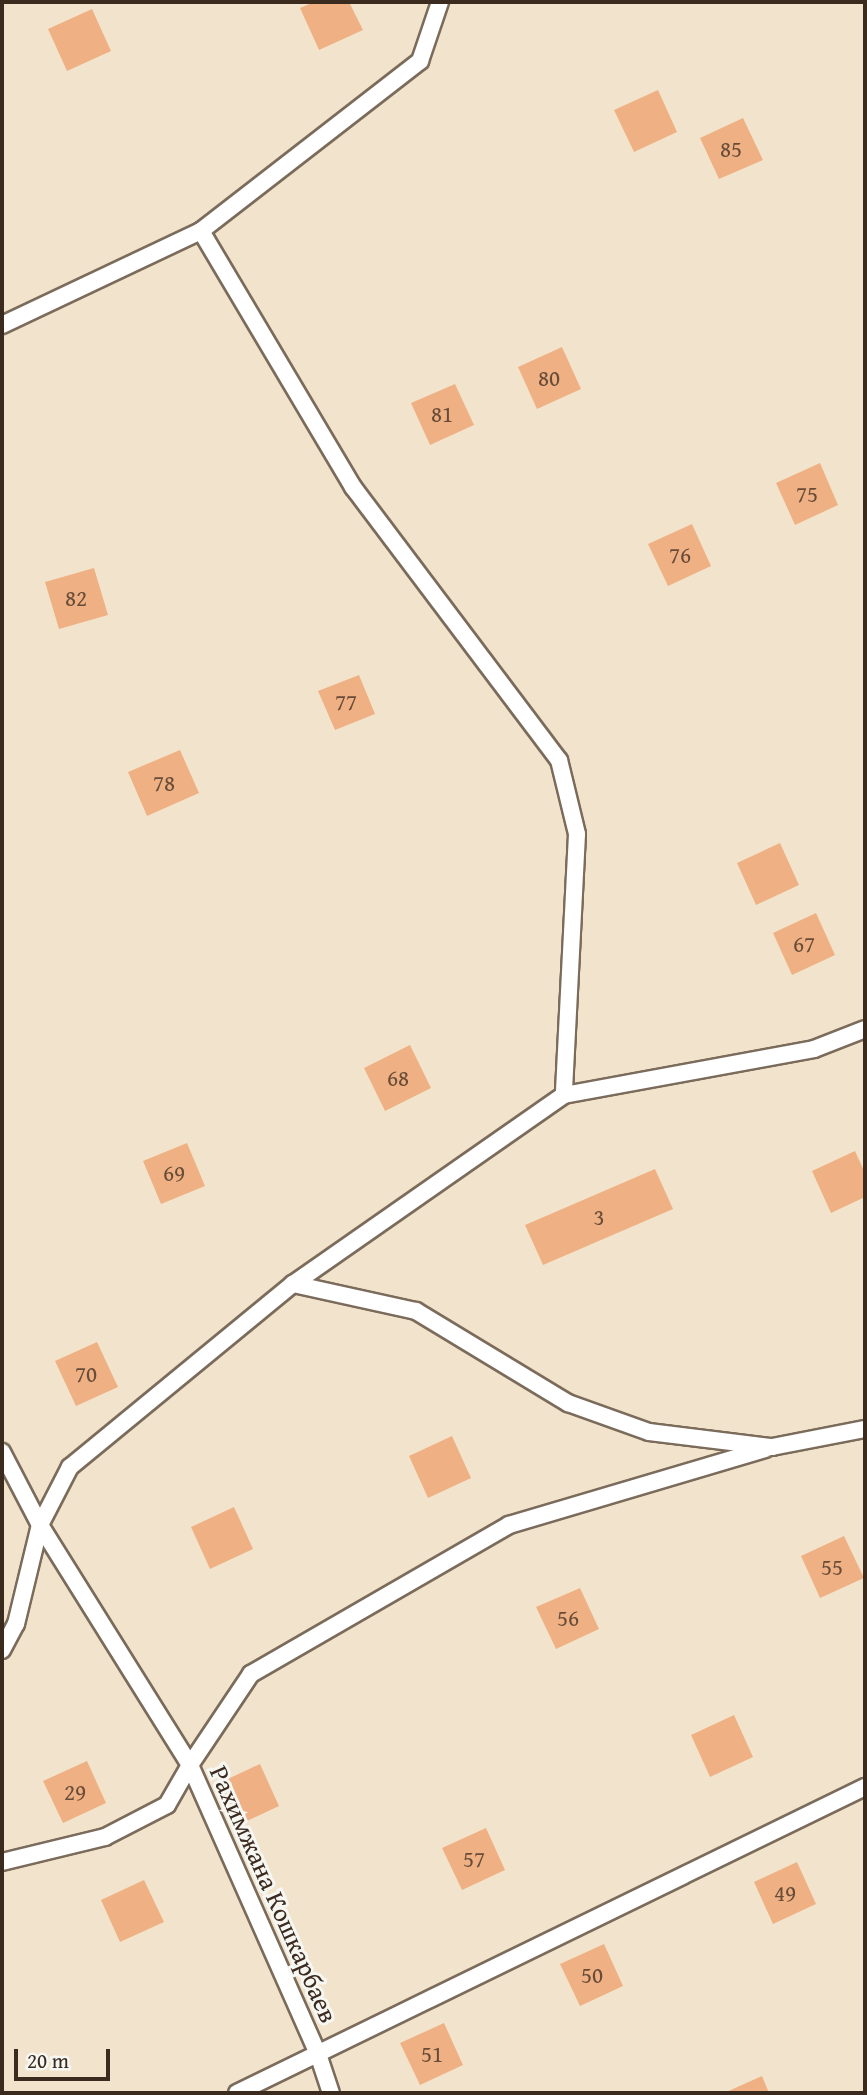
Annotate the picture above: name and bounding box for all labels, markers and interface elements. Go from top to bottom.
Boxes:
house number: 85 [720,135,742,163]
house number: 80 [538,364,560,392]
house number: 81 [431,400,453,428]
house number: 75 [796,480,818,508]
house number: 76 [669,541,691,569]
house number: 82 [65,584,87,612]
house number: 77 [335,688,357,716]
house number: 78 [153,769,175,797]
house number: 67 [793,930,815,958]
house number: 68 [387,1064,409,1092]
house number: 69 [163,1159,185,1187]
house number: 3 [593,1203,605,1231]
house number: 70 [75,1360,97,1388]
house number: 55 [821,1553,843,1581]
house number: 56 [557,1604,579,1632]
street label: Рахимжана Кошкарбаев [203,1761,345,2027]
house number: 29 [64,1778,86,1806]
house number: 57 [463,1845,485,1873]
house number: 49 [774,1879,796,1907]
house number: 50 [581,1961,603,1989]
scale bar [18,2036,114,2080]
house number: 51 [421,2040,443,2068]
text: 20 m [27,2045,69,2076]

